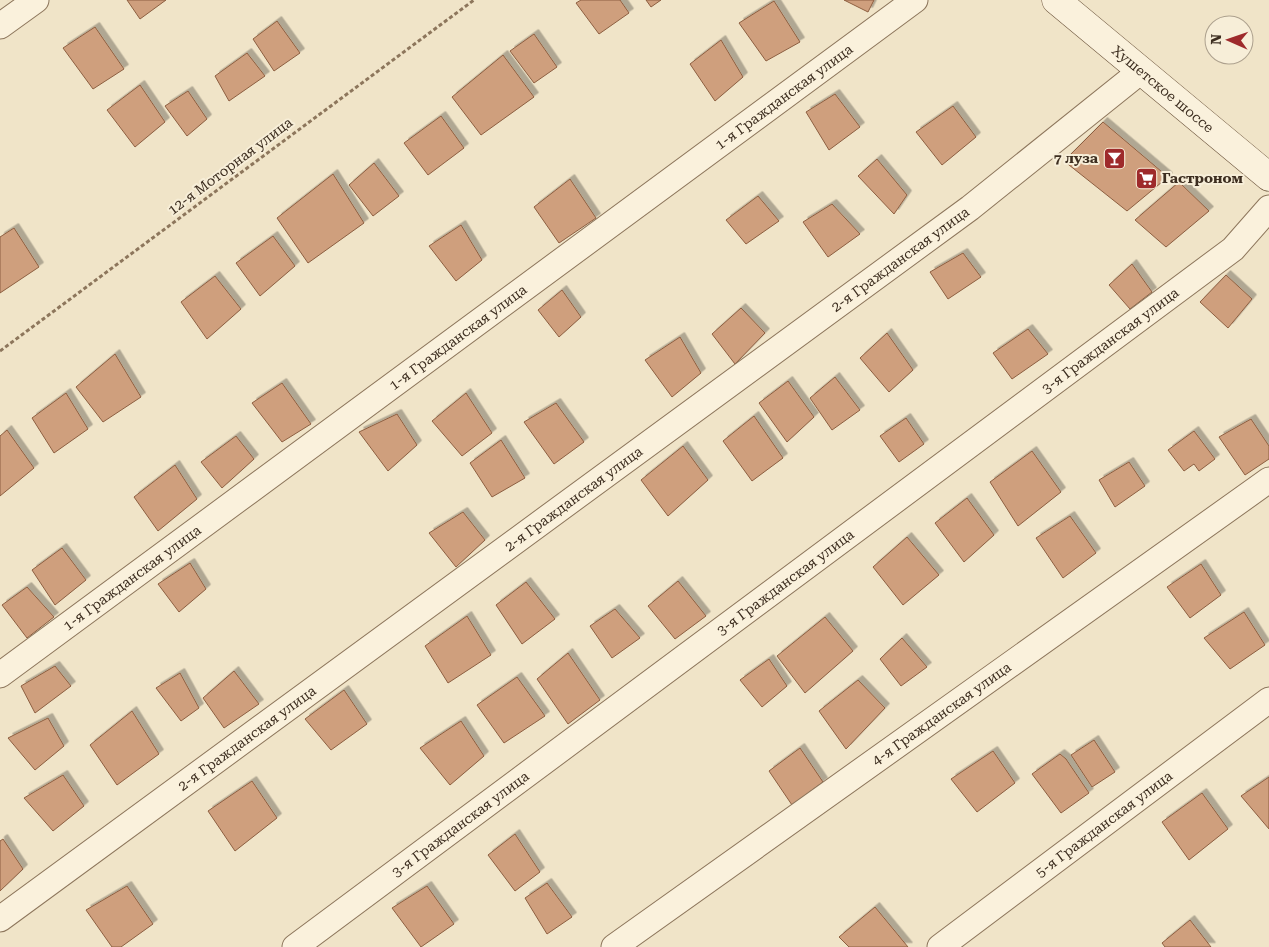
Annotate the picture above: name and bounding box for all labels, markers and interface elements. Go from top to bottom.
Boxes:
north arrow [1204,15,1254,65]
text: N [1208,34,1224,45]
street label: 1-я Гражданская улица [712,41,856,153]
street label: Хушетское шоссе [1109,42,1217,136]
street label: 12-я Моторная улица [165,114,296,218]
bar icon: 7 луза [1102,146,1126,170]
place label: 7 луза [1054,150,1099,166]
supermarket icon: Гастроном [1134,166,1158,190]
place label: Гастроном [1162,170,1243,186]
street label: 2-я Гражданская улица [828,203,972,315]
street label: 1-я Гражданская улица [386,281,530,393]
street label: 3-я Гражданская улица [1038,284,1182,397]
street label: 2-я Гражданская улица [501,443,646,554]
street label: 1-я Гражданская улица [60,521,204,634]
street label: 3-я Гражданская улица [714,526,857,638]
street label: 4-я Гражданская улица [869,658,1014,769]
street label: 2-я Гражданская улица [175,682,319,794]
street label: 5-я Гражданская улица [1032,767,1176,880]
street label: 3-я Гражданская улица [389,768,532,880]

